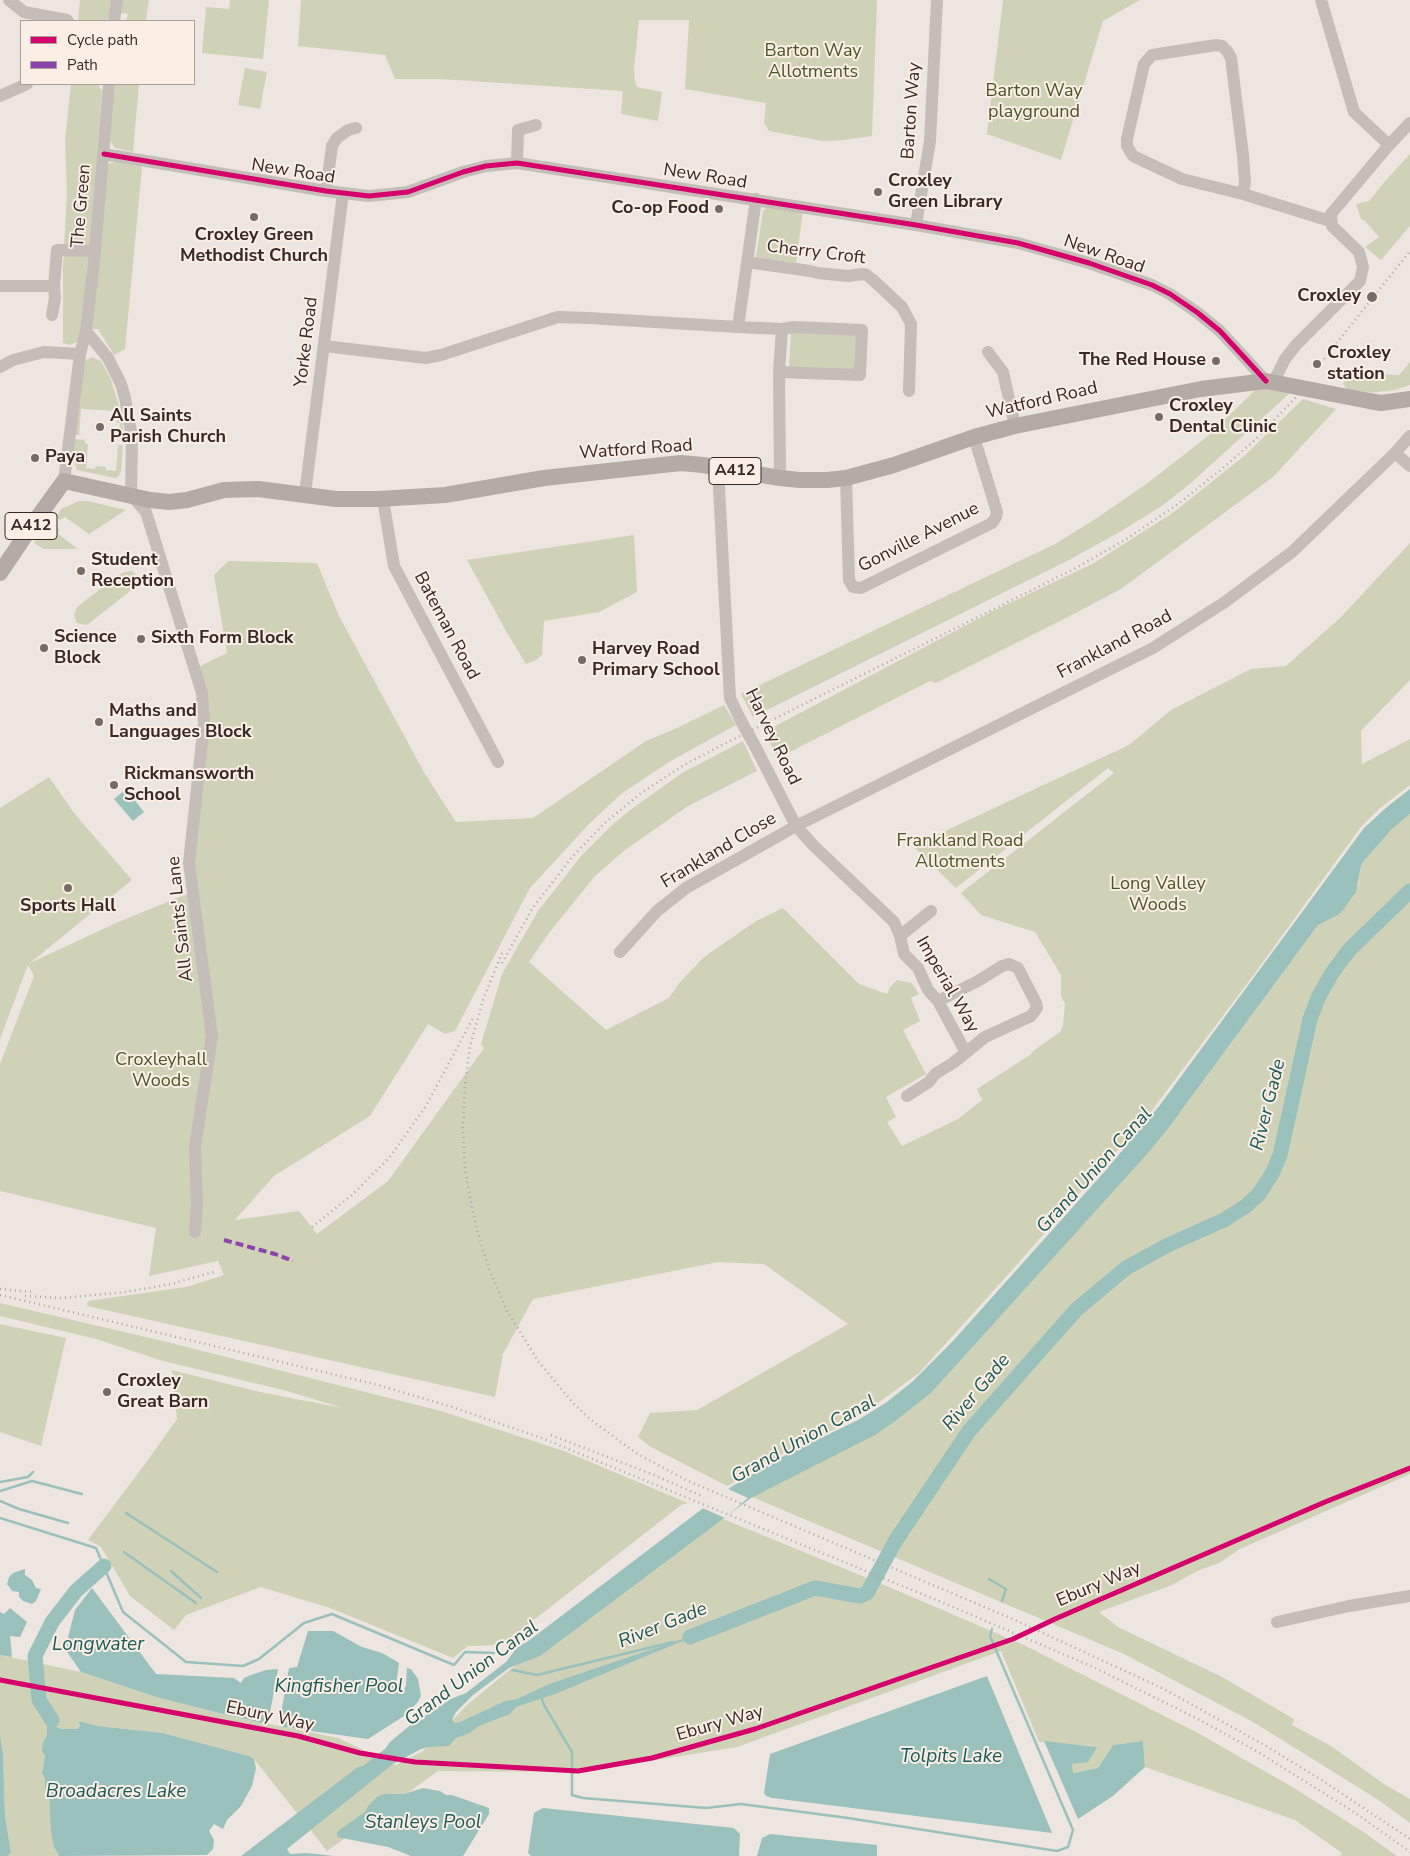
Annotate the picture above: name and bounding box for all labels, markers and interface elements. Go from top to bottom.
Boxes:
legend [20,20,195,85]
text: Cycle path [67,30,138,50]
park label: Barton Way Allotments [764,41,862,84]
text: Path [67,55,98,75]
street label: Barton Way [898,62,926,160]
park label: Barton Way playground [985,81,1083,124]
street label: New Road [250,155,336,189]
street label: New Road [662,160,748,194]
street label: The Green [68,163,96,249]
place label: Croxley Green Library [888,171,1002,213]
marker: Croxley Green Library [872,186,884,198]
place label: Co-op Food [611,198,709,220]
marker: Co-op Food [713,203,725,215]
marker: Croxley Green Methodist Church [248,211,260,223]
place label: Croxley Green Methodist Church [180,225,328,268]
street label: New Road [1061,231,1147,279]
street label: Cherry Croft [765,236,867,270]
place label: Croxley [1297,286,1361,308]
marker: Croxley [1365,290,1379,304]
street label: Yorke Road [291,296,323,388]
place label: Croxley station [1327,343,1391,386]
place label: The Red House [1079,350,1206,372]
marker: The Red House [1210,355,1222,367]
marker: Croxley station [1311,358,1323,370]
street label: Watford Road [984,378,1100,424]
place label: Croxley Dental Clinic [1169,396,1277,438]
place label: All Saints Parish Church [110,406,226,448]
marker: Croxley Dental Clinic [1153,411,1165,423]
marker: All Saints Parish Church [94,421,106,433]
street label: Watford Road [579,435,693,465]
place label: Paya [45,447,85,469]
marker: Paya [29,452,41,464]
road number: A412 [709,458,761,484]
street label: Gonville Avenue [855,498,983,578]
road number: A412 [5,512,57,540]
place label: Student Reception [91,550,174,592]
marker: Student Reception [75,565,87,577]
street label: Bateman Road [408,568,484,684]
street label: Frankland Road [1054,606,1176,684]
place label: Science Block [54,627,117,670]
place label: Sixth Form Block [151,628,293,650]
marker: Sixth Form Block [135,633,147,645]
place label: Harvey Road Primary School [592,639,720,682]
marker: Science Block [38,642,50,654]
marker: Harvey Road Primary School [576,654,588,666]
street label: Harvey Road [739,685,805,789]
place label: Maths and Languages Block [109,701,251,744]
marker: Maths and Languages Block [93,716,105,728]
place label: Rickmansworth School [124,764,254,806]
marker: Rickmansworth School [108,779,120,791]
street label: Frankland Close [657,808,781,894]
park label: Frankland Road Allotments [897,831,1023,874]
street label: All Saints' Lane [164,855,198,983]
park label: Long Valley Woods [1110,874,1206,916]
marker: Sports Hall [62,882,74,894]
place label: Sports Hall [20,896,116,918]
street label: Imperial Way [911,933,983,1037]
park label: Croxleyhall Woods [115,1050,207,1092]
water label: River Gade [1247,1057,1291,1153]
water label: Grand Union Canal [1032,1103,1158,1239]
water label: River Gade [938,1350,1016,1436]
place label: Croxley Great Barn [117,1371,208,1414]
marker: Croxley Great Barn [101,1386,113,1398]
water label: Grand Union Canal [728,1391,880,1489]
street label: Ebury Way [1054,1558,1144,1612]
water label: River Gade [615,1598,711,1654]
water label: Grand Union Canal [401,1616,543,1732]
water label: Longwater [52,1634,144,1656]
water label: Kingfisher Pool [275,1676,403,1698]
street label: Ebury Way [224,1697,316,1737]
street label: Ebury Way [674,1701,766,1747]
water label: Tolpits Lake [900,1746,1002,1768]
water label: Broadacres Lake [46,1781,186,1803]
water label: Stanleys Pool [365,1812,481,1834]

